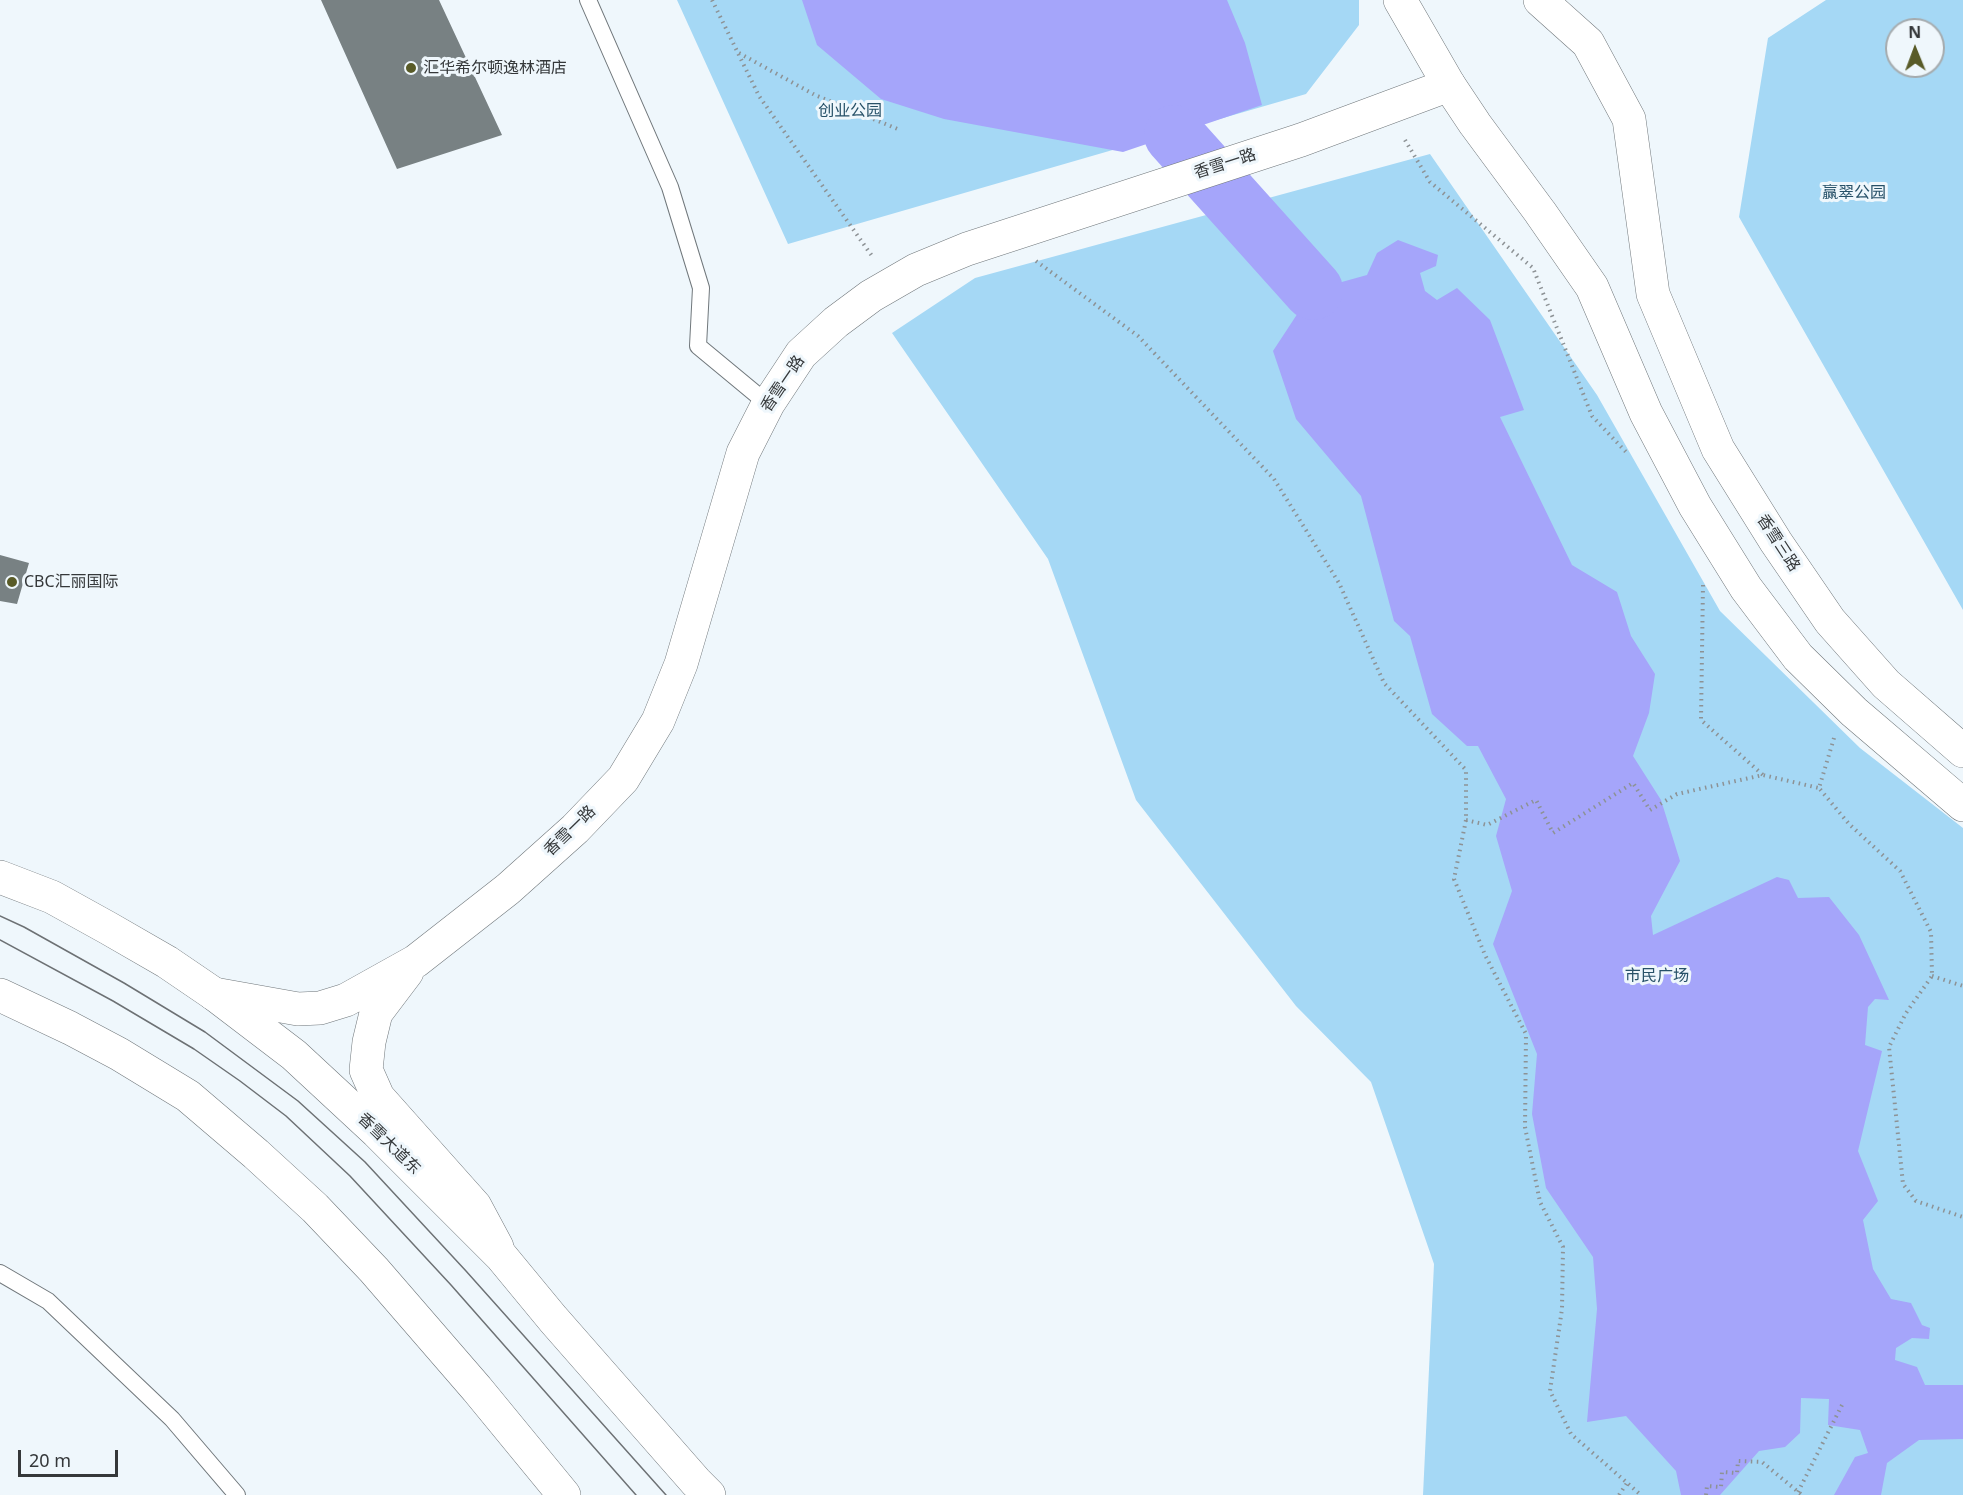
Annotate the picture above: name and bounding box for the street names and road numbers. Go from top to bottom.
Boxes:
street label: 香雪一路 [1192,145,1258,183]
street label: 香雪一路 [757,352,809,416]
street label: 香雪三路 [1753,511,1803,575]
street label: 香雪一路 [540,802,600,860]
street label: 香雪大道东 [354,1109,424,1179]

